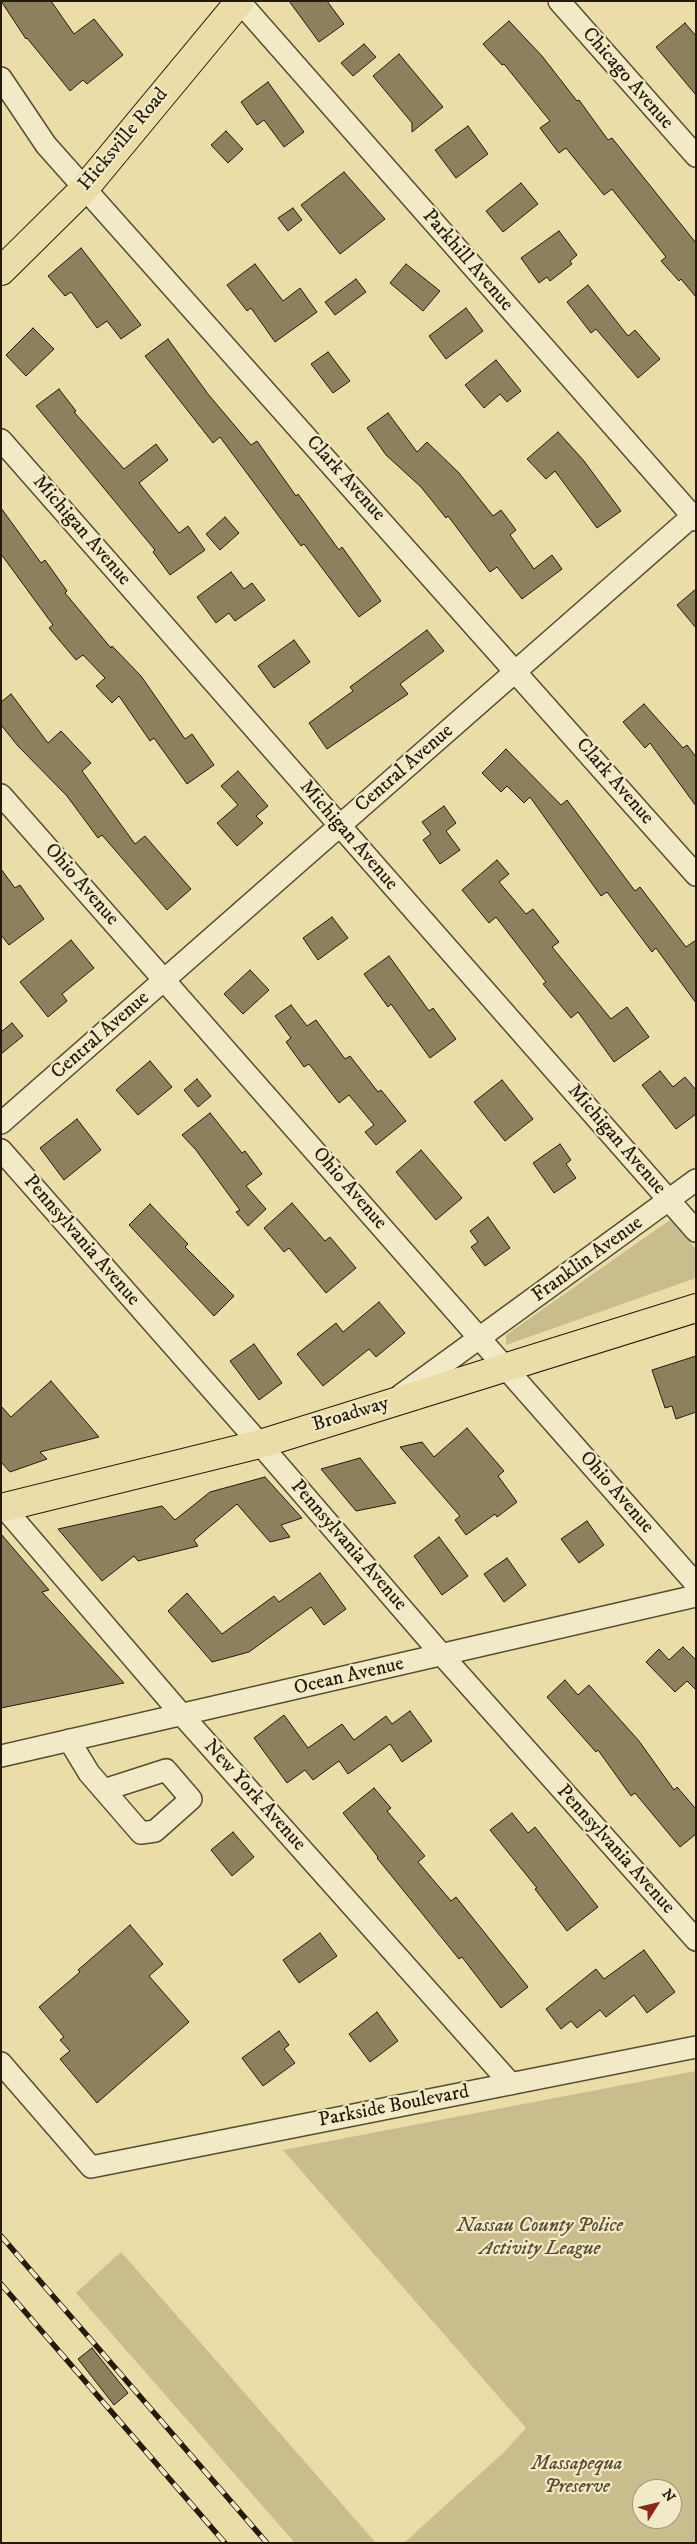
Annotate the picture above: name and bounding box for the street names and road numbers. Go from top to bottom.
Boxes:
street label: Chicago Avenue [576,23,678,135]
street label: Hicksville Road [74,84,174,196]
street label: Parkhill Avenue [416,205,518,317]
street label: Clark Avenue [300,431,390,527]
street label: Michigan Avenue [27,471,135,591]
street label: Central Avenue [351,720,459,818]
street label: Clark Avenue [570,734,658,830]
street label: Michigan Avenue [294,776,402,896]
street label: Ohio Avenue [39,839,123,931]
street label: Central Avenue [47,987,155,1085]
street label: Michigan Avenue [562,1080,670,1200]
street label: Ohio Avenue [307,1143,391,1235]
street label: Pennsylvania Avenue [18,1171,144,1311]
street label: Franklin Avenue [528,1212,648,1308]
street label: Broadway [310,1392,392,1438]
street label: Ohio Avenue [574,1447,658,1539]
street label: Pennsylvania Avenue [285,1476,411,1616]
street label: Ocean Avenue [292,1653,406,1701]
street label: New York Avenue [198,1735,310,1857]
street label: Pennsylvania Avenue [551,1780,679,1920]
street label: Parkside Boulevard [317,2081,471,2133]

